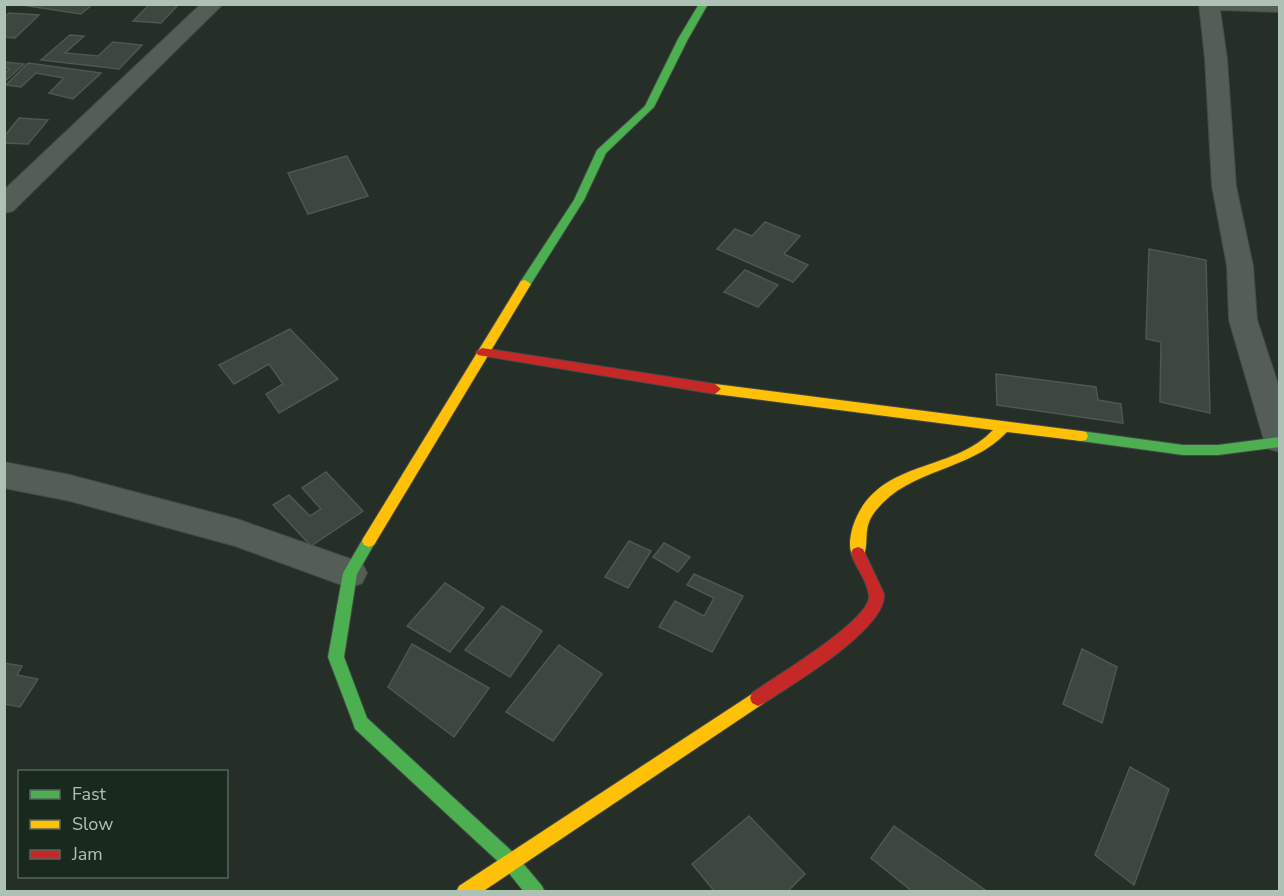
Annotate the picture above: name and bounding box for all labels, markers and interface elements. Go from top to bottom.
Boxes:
legend [18,770,228,878]
text: Fast [72,782,107,806]
text: Slow [72,812,113,836]
text: Jam [71,842,103,866]

